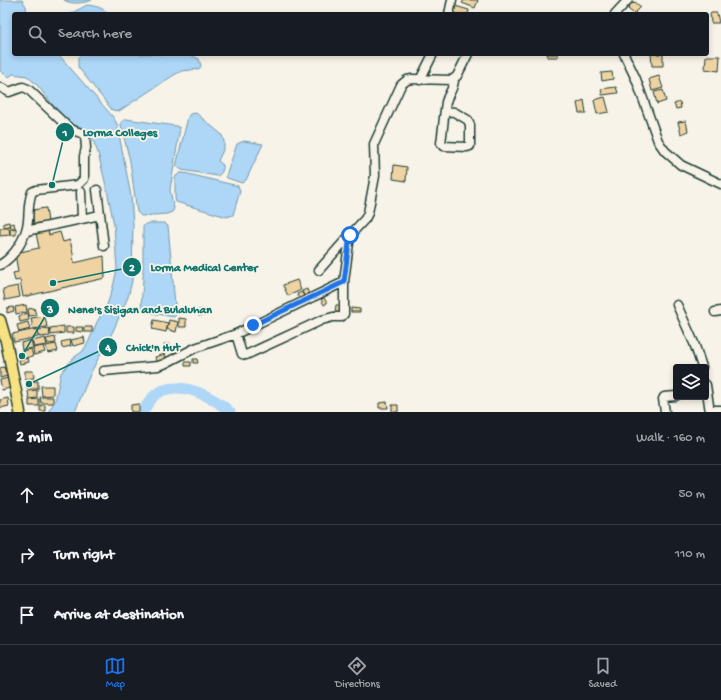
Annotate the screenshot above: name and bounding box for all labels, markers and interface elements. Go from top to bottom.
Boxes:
search box [12,12,709,56]
icon: search [26,23,48,45]
text: Search here [58,25,132,43]
callout: Lorma Colleges [55,120,165,144]
text: 1 [62,127,68,141]
text: Lorma Colleges [83,127,158,141]
route start [341,226,359,244]
callout: Lorma Medical Center [122,255,265,279]
text: 2 [129,262,135,276]
text: Lorma Medical Center [150,262,259,276]
callout: Nene's Sisigan and Bulaluhan [40,296,219,320]
text: 3 [46,304,53,318]
text: Nene's Sisigan and Bulaluhan [68,304,212,318]
route end [244,316,262,334]
callout: Chick'n Hut [98,335,188,359]
text: 4 [104,342,111,356]
text: Chick'n Hut [125,342,181,356]
map controls [673,364,709,400]
button: layers [673,364,709,400]
text: 2 min [16,428,52,448]
text: Walk · 160 m [636,431,705,446]
icon: ahead [16,484,38,506]
text: Continue [54,486,108,504]
text: 50 m [678,487,705,502]
icon: right [16,544,38,566]
text: Turn right [54,546,114,564]
text: 110 m [675,547,705,562]
icon: arrive [16,604,38,626]
text: Arrive at destination [54,606,184,624]
tab: Map [104,655,126,691]
tab: Directions [335,655,380,691]
tab: Saved [588,655,617,691]

